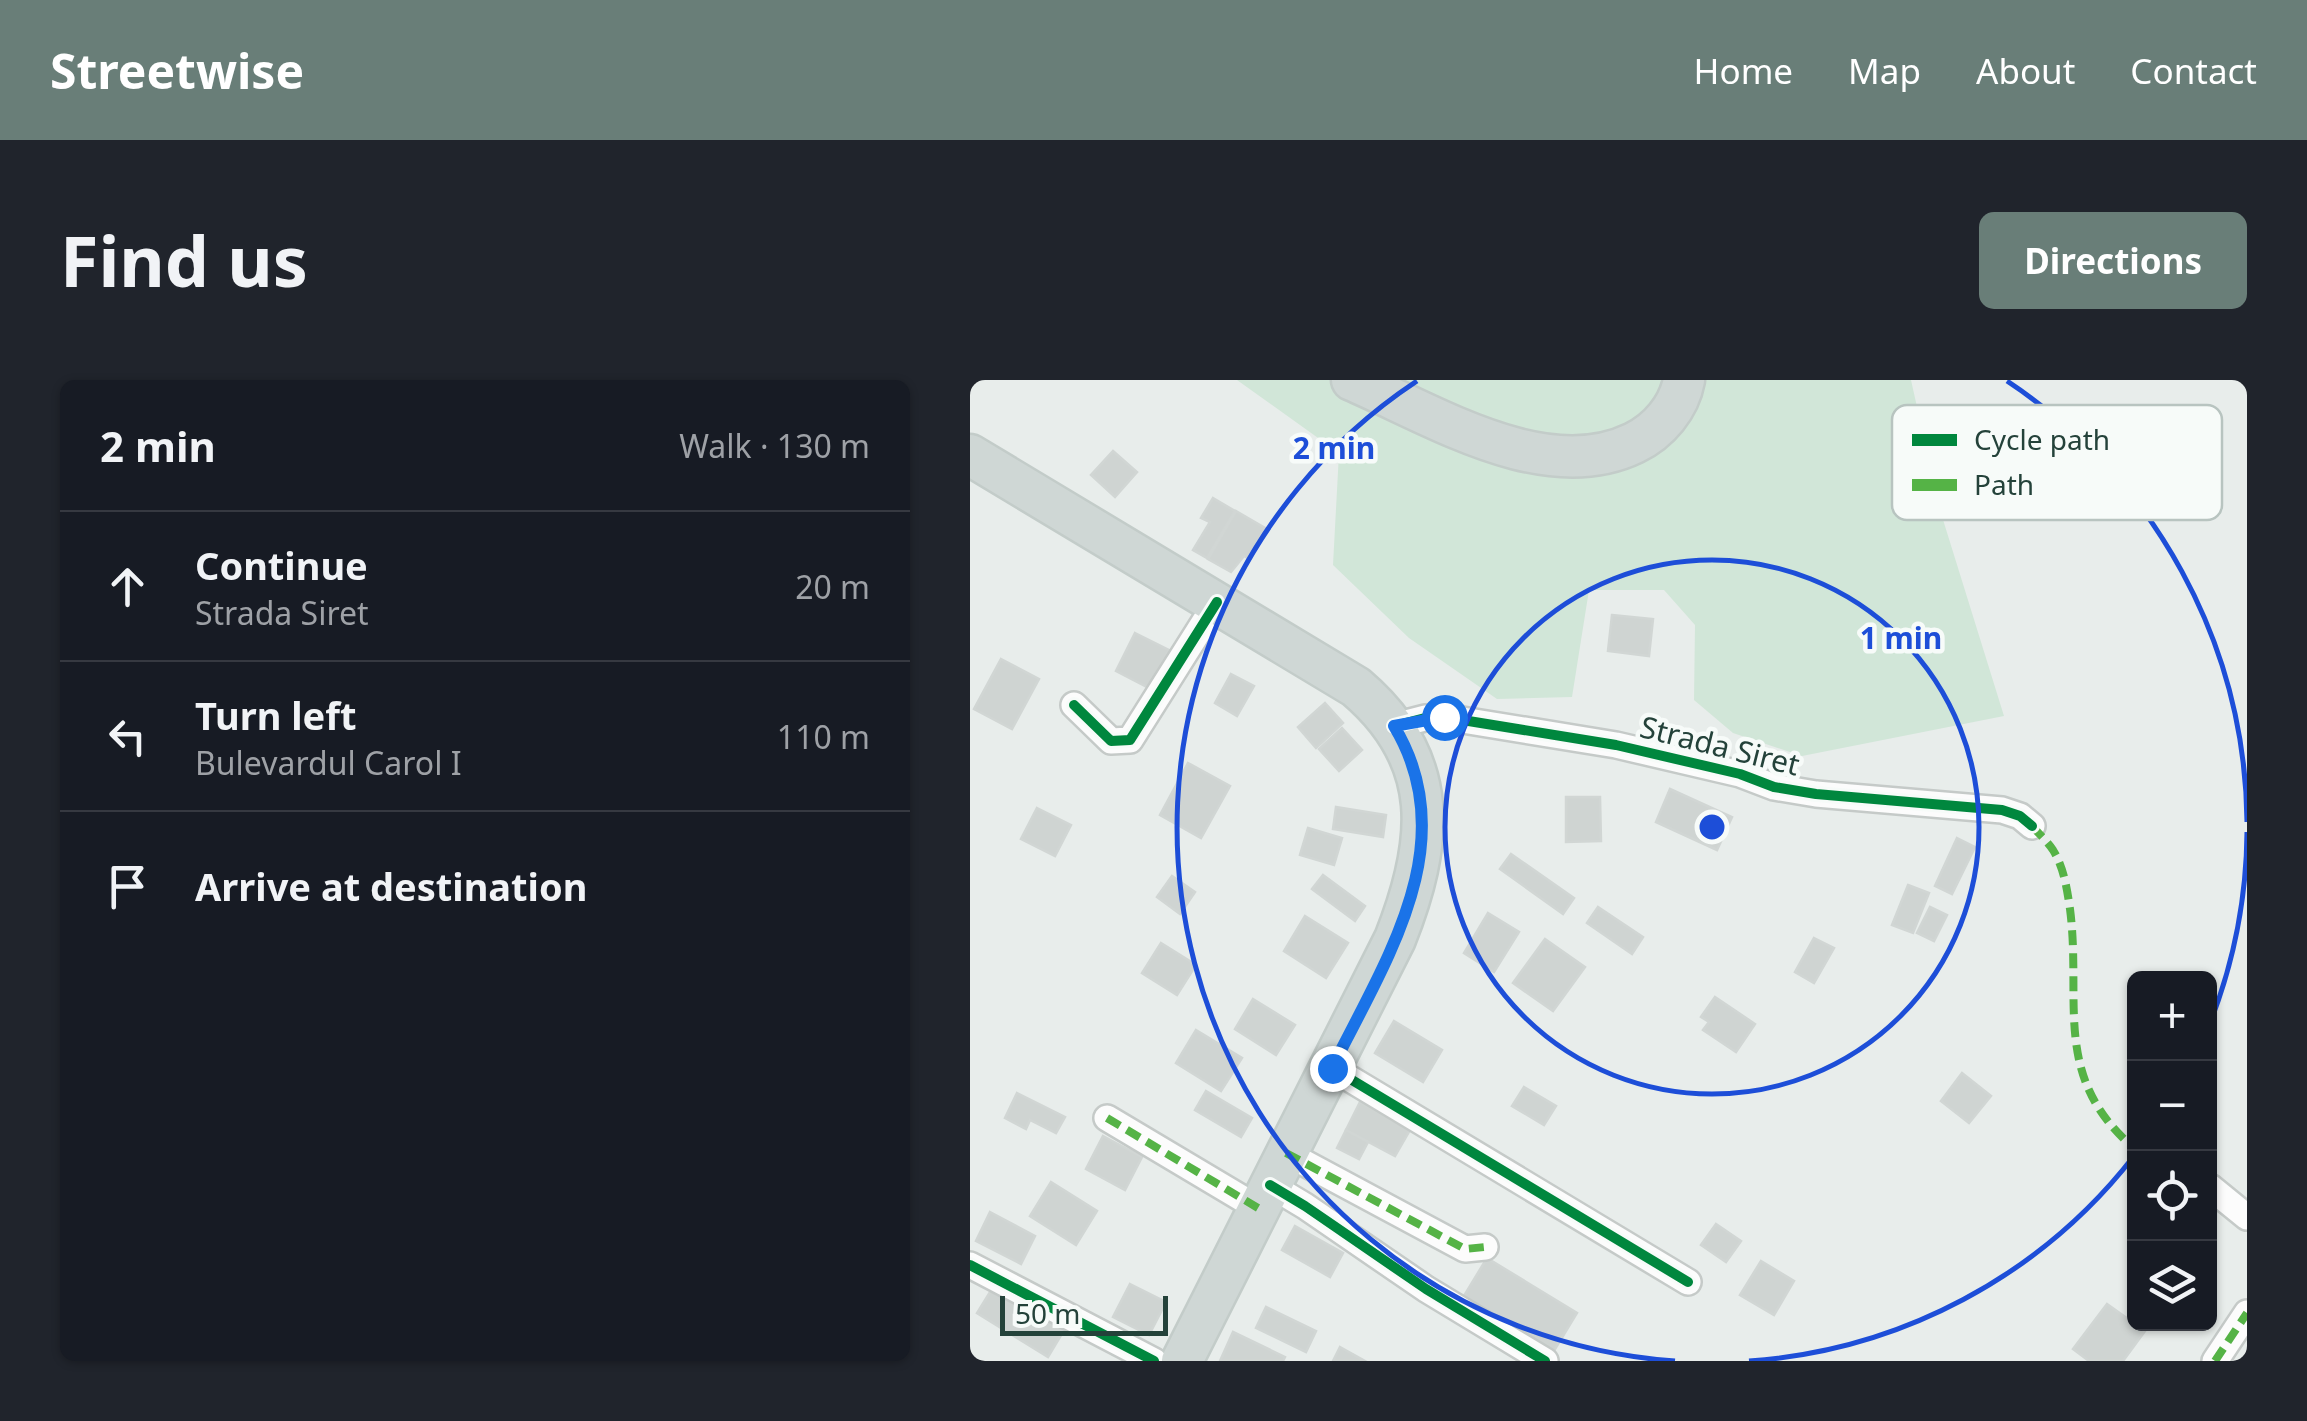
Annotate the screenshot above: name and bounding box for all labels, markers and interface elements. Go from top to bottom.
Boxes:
text: Streetwise [50,38,304,103]
text: Home [1694,47,1793,94]
text: Map [1848,47,1921,94]
text: About [1976,47,2075,94]
text: Contact [2130,47,2257,94]
text: Find us [60,212,308,308]
button: Directions [1979,212,2247,309]
legend [1892,405,2222,520]
text: 2 min [100,417,216,474]
text: Cycle path [1974,420,2110,458]
text: Walk · 130 m [679,424,870,467]
text: 2 min [1293,427,1375,468]
text: Path [1974,465,2034,503]
text: Continue [195,539,368,591]
icon: ahead [100,559,155,614]
text: 20 m [795,565,870,608]
text: Strada Siret [195,591,369,634]
text: 1 min [1860,617,1942,658]
text: Turn left [195,689,357,741]
route start [1422,695,1468,741]
street label: Strada Siret [1636,705,1804,785]
icon: left [100,709,155,764]
text: 110 m [777,715,870,758]
text: Bulevardul Carol I [195,741,462,784]
centre of rings [1694,809,1730,845]
icon: arrive [100,859,155,914]
text: Arrive at destination [195,860,587,912]
map controls [2127,971,2217,1331]
button: + [2127,971,2217,1061]
route end [1310,1046,1356,1092]
button: − [2127,1061,2217,1151]
button: locate [2127,1151,2217,1241]
button: layers [2127,1241,2217,1331]
scale bar [1000,1291,1168,1336]
text: 50 m [1015,1294,1081,1332]

